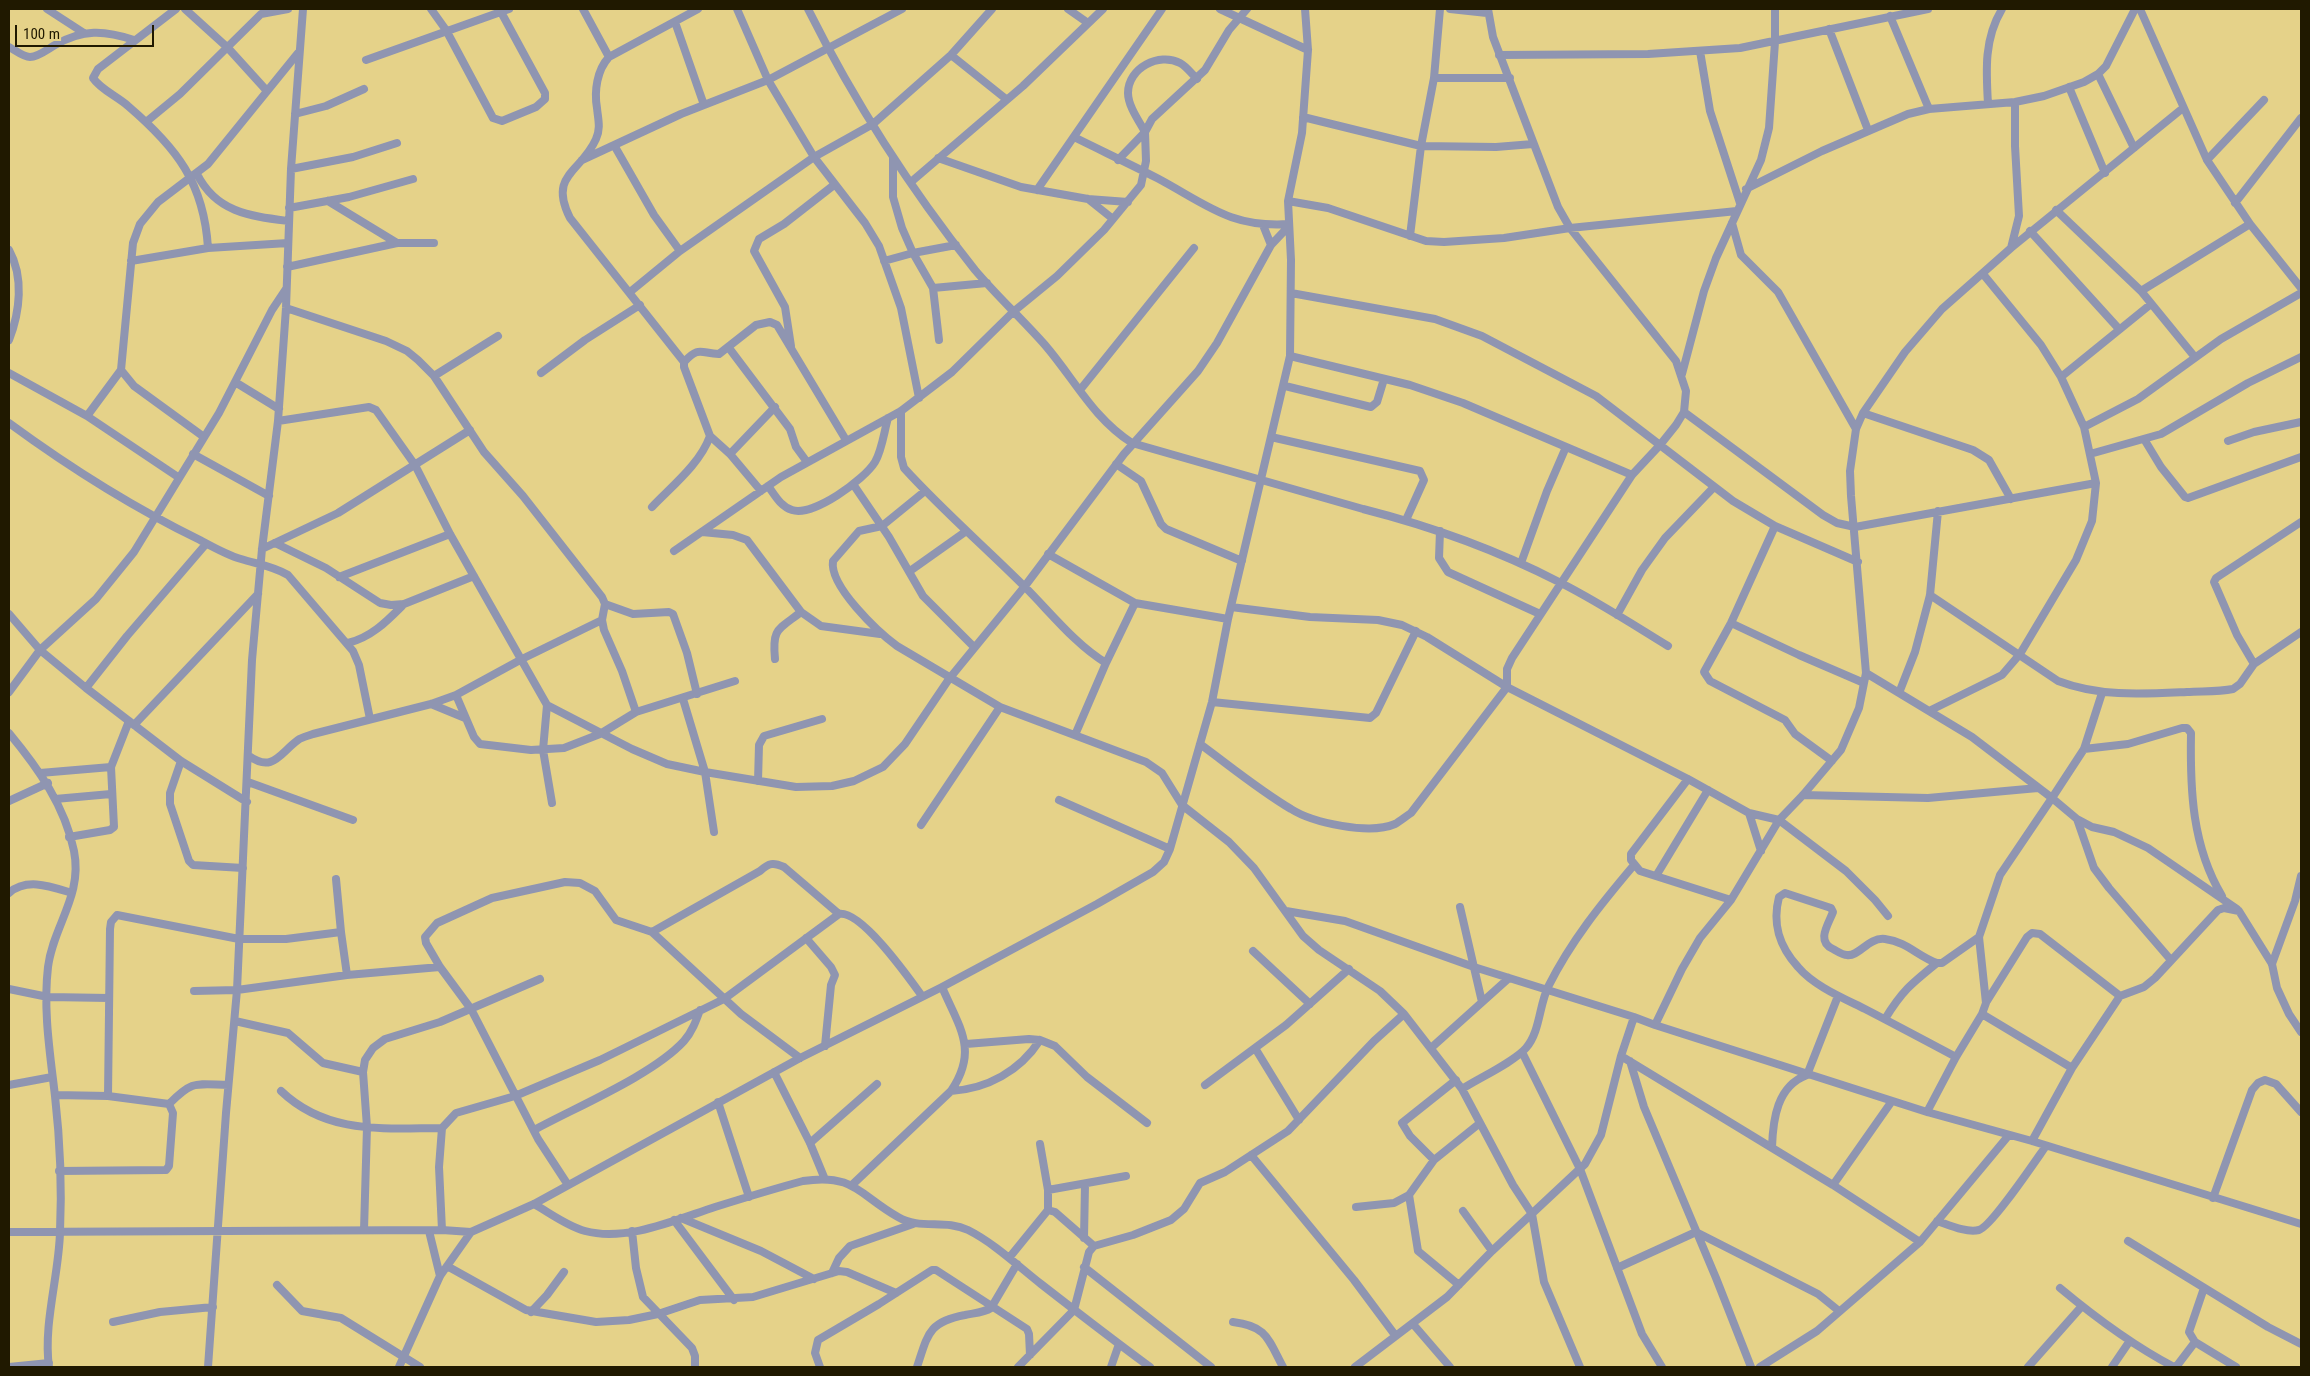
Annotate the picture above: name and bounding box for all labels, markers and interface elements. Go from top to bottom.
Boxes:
scale bar [18,15,156,47]
text: 100 m [23,25,60,43]

